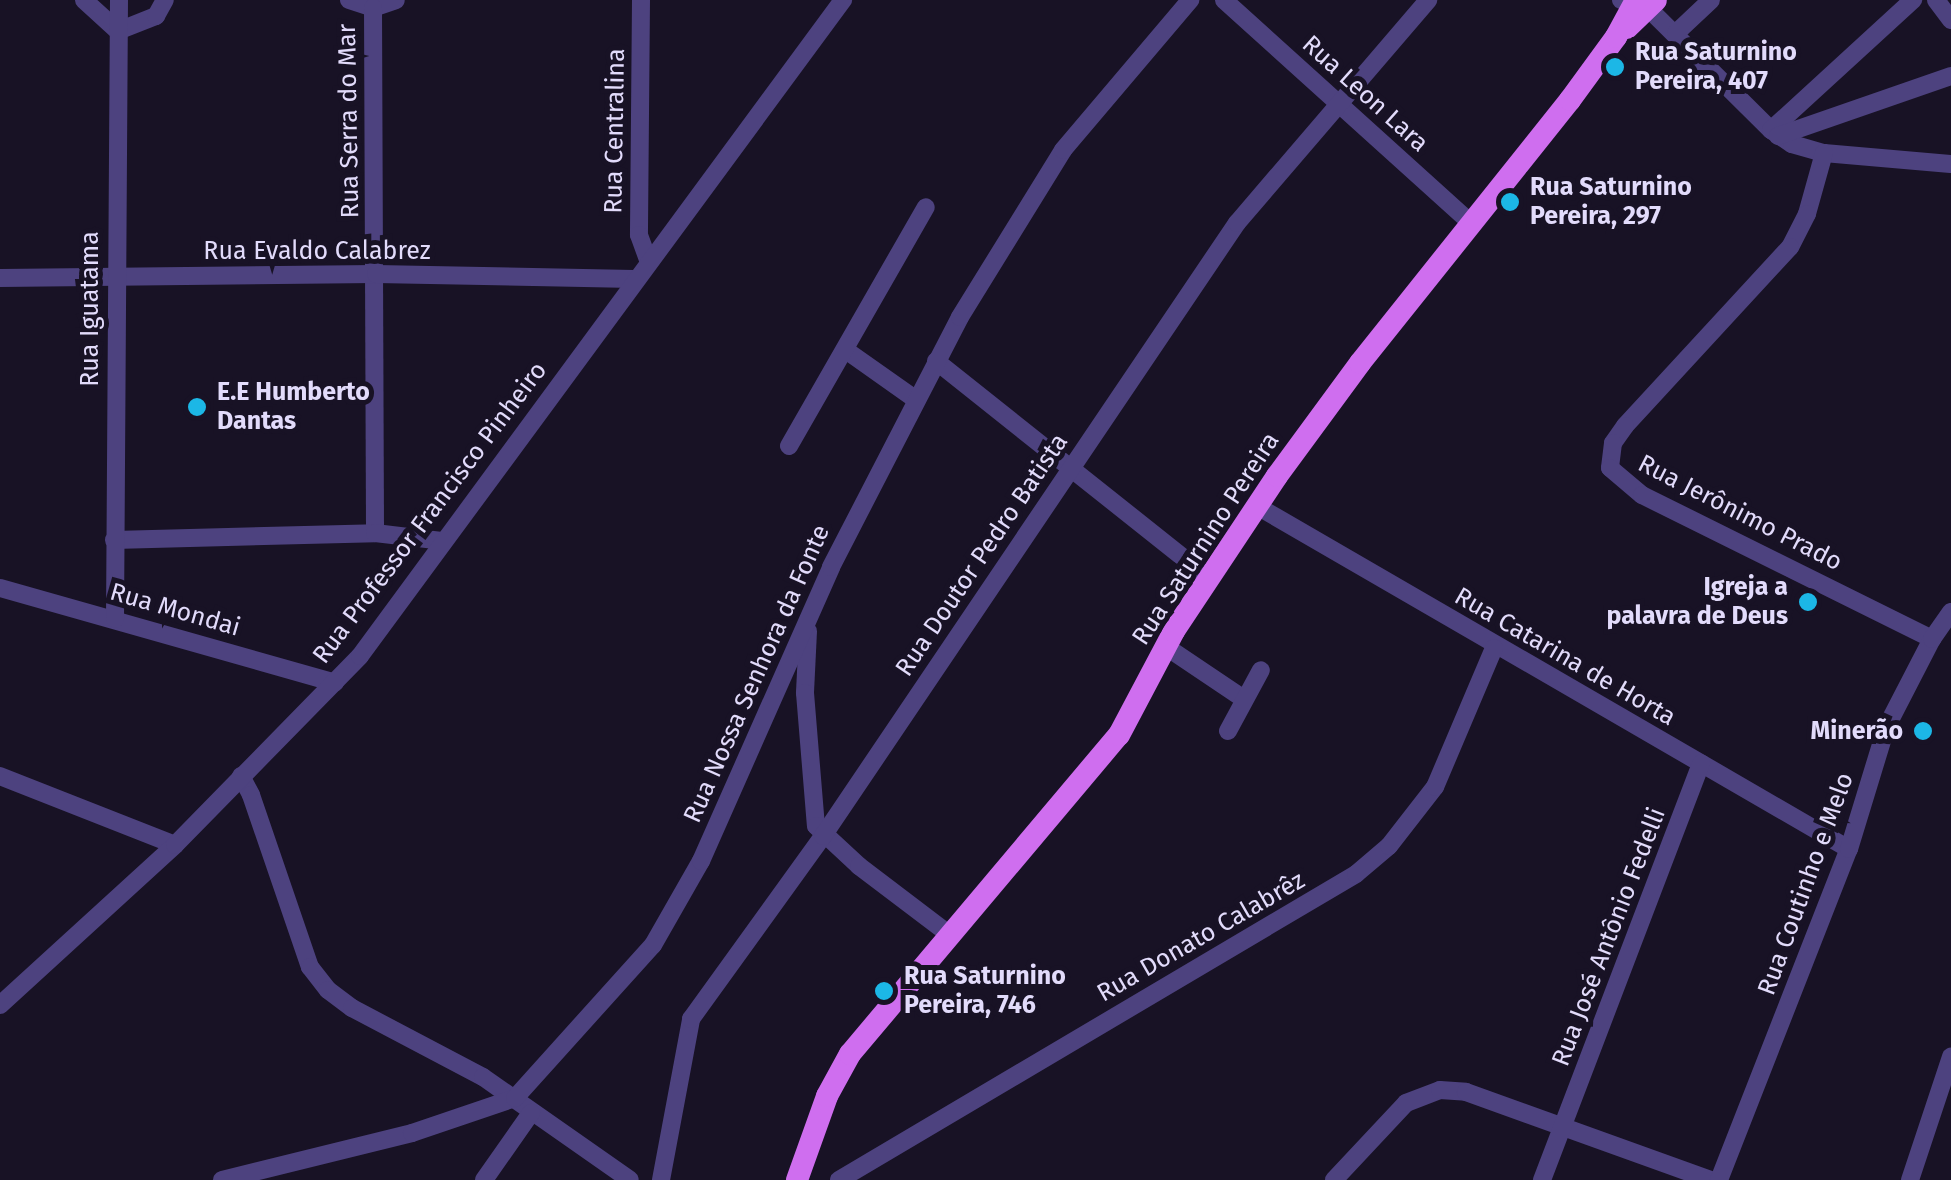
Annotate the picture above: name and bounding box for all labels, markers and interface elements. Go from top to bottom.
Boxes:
street label: Rua Serra do Mar [332,23,366,219]
street label: Rua Leon Lara [1296,30,1434,158]
place label: Rua Saturnino Pereira, 407 [1635,38,1797,97]
street label: Rua Centralina [599,48,631,214]
marker: Rua Saturnino Pereira, 407 [1604,56,1626,78]
place label: Rua Saturnino Pereira, 297 [1530,173,1692,232]
marker: Rua Saturnino Pereira, 297 [1499,191,1521,213]
street label: Rua Iguatama [75,231,105,387]
street label: Rua Evaldo Calabrez [203,236,431,266]
street label: Rua Professor Francisco Pinheiro [307,356,553,670]
place label: E.E Humberto Dantas [217,378,370,437]
marker: E.E Humberto Dantas [186,396,208,418]
street label: Rua Saturnino Pereira [1126,427,1286,651]
street label: Rua Doutor Pedro Batista [890,428,1074,682]
street label: Rua Jerônimo Prado [1633,449,1847,577]
street label: Rua Nossa Senhora da Fonte [678,520,836,828]
place label: Igreja a palavra de Deus [1606,573,1788,632]
street label: Rua Mondai [106,577,244,643]
street label: Rua Catarina de Horta [1449,581,1681,733]
marker: Igreja a palavra de Deus [1797,591,1819,613]
place label: Minerão [1811,716,1903,746]
marker: Minerão [1912,720,1934,742]
street label: Rua Coutinho e Melo [1752,769,1860,999]
street label: Rua José Antônio Fedelli [1546,803,1672,1071]
street label: Rua Donato Calabrêz [1092,865,1310,1009]
place label: Rua Saturnino Pereira, 746 [904,962,1066,1021]
marker: Rua Saturnino Pereira, 746 [873,980,895,1002]

